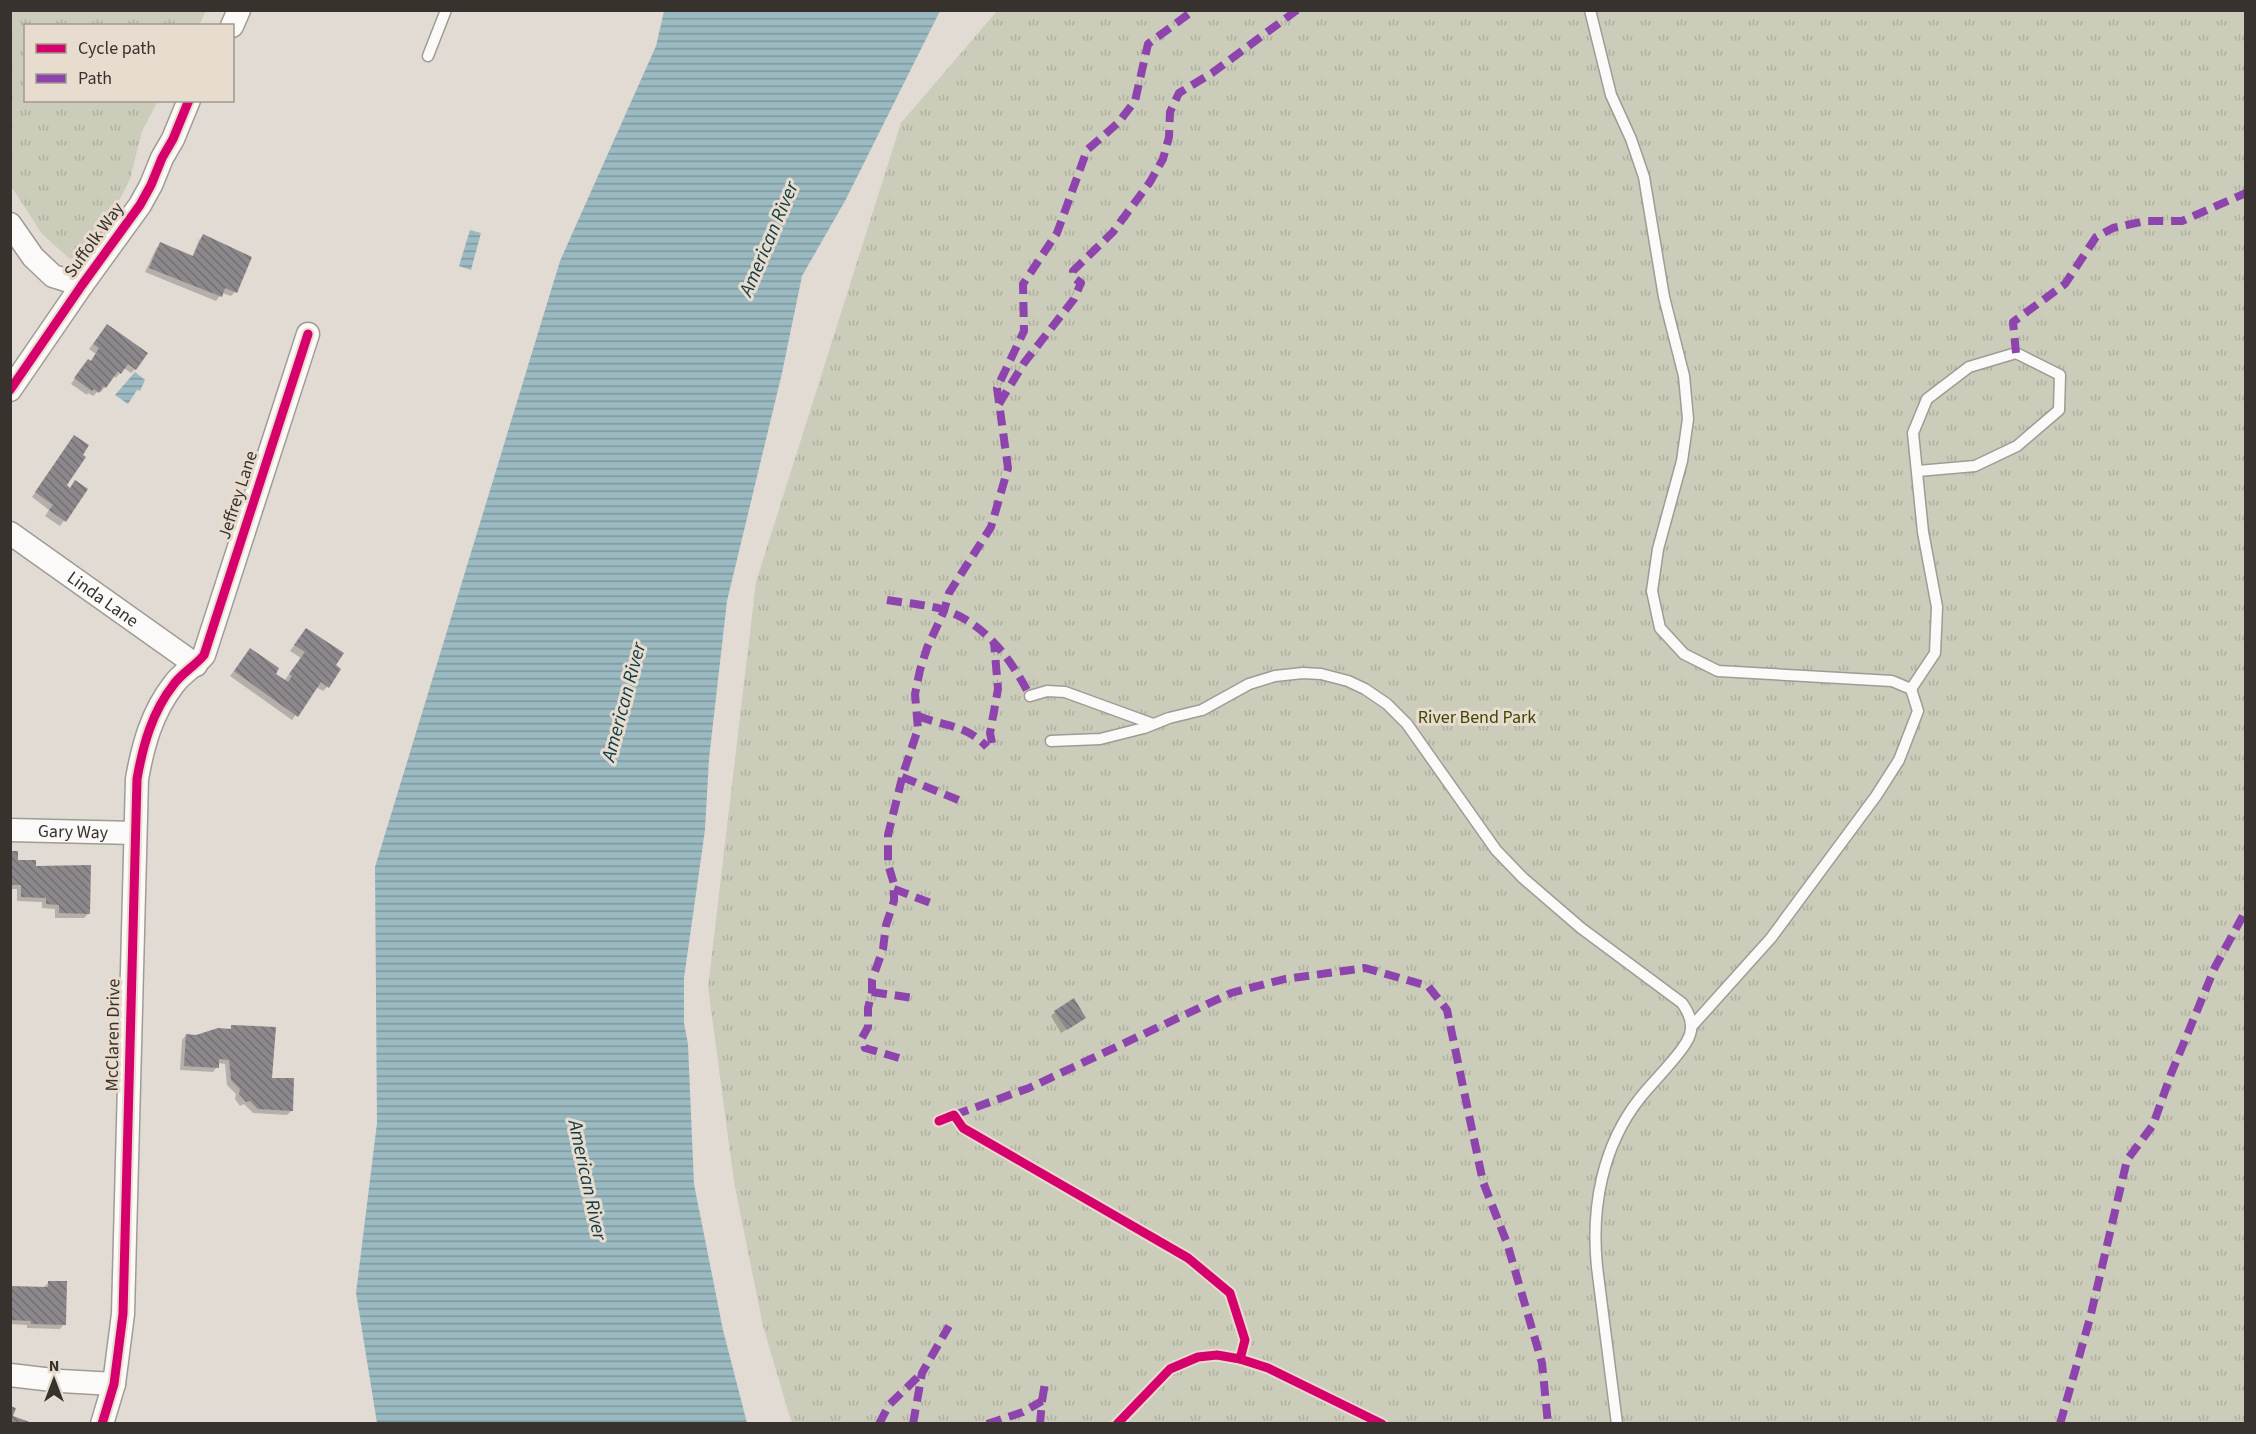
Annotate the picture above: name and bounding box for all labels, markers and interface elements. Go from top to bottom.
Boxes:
legend [24,24,234,102]
text: Cycle path [78,36,156,61]
text: Path [78,66,112,91]
water label: American River [731,176,806,303]
street label: Suffolk Way [58,197,130,283]
street label: Jeffrey Lane [212,448,264,542]
street label: Linda Lane [62,565,144,633]
water label: American River [594,638,654,767]
park label: River Bend Park [1418,705,1536,730]
street label: Gary Way [38,818,109,845]
street label: McClaren Drive [100,978,126,1092]
water label: American River [560,1115,614,1244]
north arrow [24,1350,84,1410]
text: N [49,1355,59,1377]

